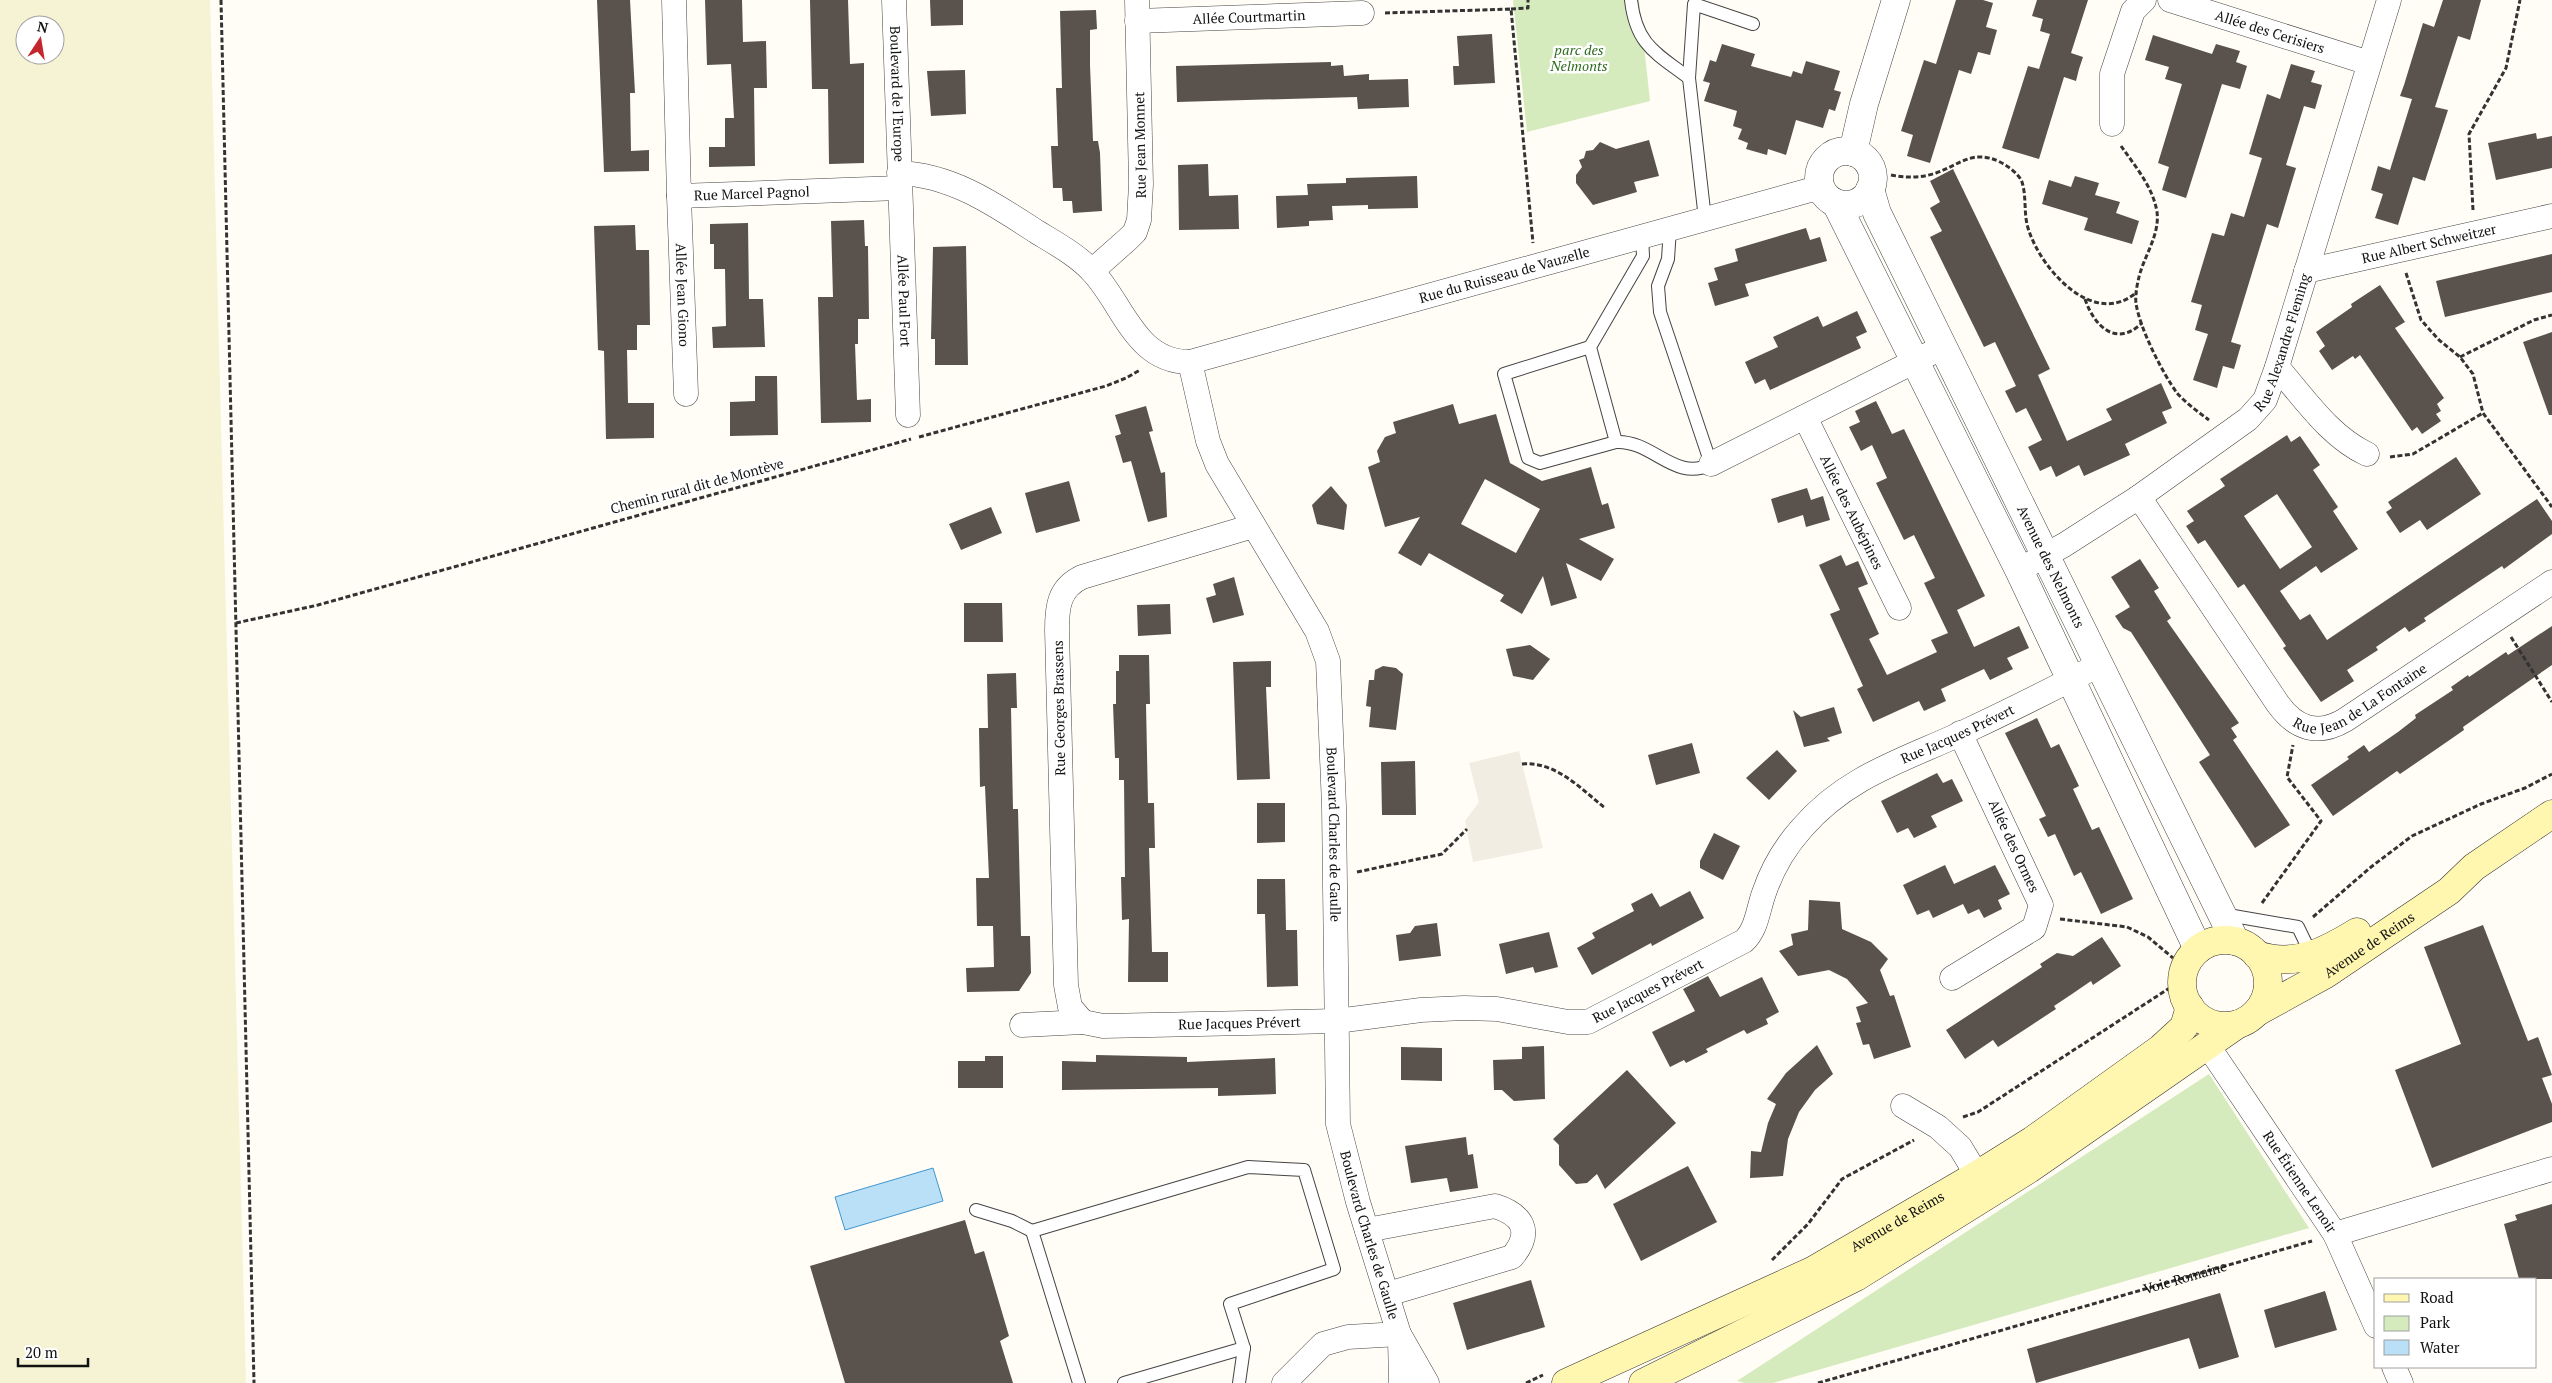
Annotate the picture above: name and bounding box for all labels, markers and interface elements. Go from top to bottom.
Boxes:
street label: Allée Courtmartin [1192,5,1306,28]
street label: Allée des Cerisiers [2213,5,2327,57]
north arrow [15,15,65,65]
text: N [36,16,50,37]
street label: Boulevard de l'Europe [886,26,909,162]
park label: parc des Nelmonts [1550,40,1608,75]
street label: Rue Jean Monnet [1129,91,1150,199]
street label: Rue Marcel Pagnol [694,181,810,204]
street label: Rue Albert Schweitzer [2360,219,2499,267]
street label: Rue du Ruisseau de Vauzelle [1417,242,1592,307]
street label: Allée Jean Giono [672,243,694,347]
street label: Allée Paul Fort [894,254,916,348]
street label: Rue Alexandre Fleming [2249,270,2314,415]
street label: Allée des Aubépines [1816,451,1888,572]
street label: Chemin rural dit de Montève [608,453,786,518]
street label: Avenue des Nelmonts [2013,502,2090,631]
street label: Rue Georges Brassens [1048,640,1069,776]
street label: Rue Jean de La Fontaine [2290,658,2430,738]
street label: Rue Jacques Prévert [1897,699,2018,768]
street label: Boulevard Charles de Gaulle [1323,747,1345,922]
street label: Allée des Ormes [1985,796,2044,895]
street label: Avenue de Reims [2320,907,2418,982]
street label: Rue Jacques Prévert [1589,953,1707,1027]
street label: Rue Jacques Prévert [1178,1012,1302,1033]
street label: Rue Étienne Lenoir [2259,1127,2342,1237]
street label: Boulevard Charles de Gaulle [1336,1149,1404,1322]
street label: Avenue de Reims [1847,1186,1947,1256]
street label: Voie Romaine [2141,1256,2229,1298]
legend [2374,1278,2537,1368]
text: Road [2420,1287,2453,1307]
text: Park [2420,1312,2450,1332]
scale bar [18,1336,88,1368]
text: Water [2420,1337,2460,1357]
text: 20 m [25,1342,58,1362]

